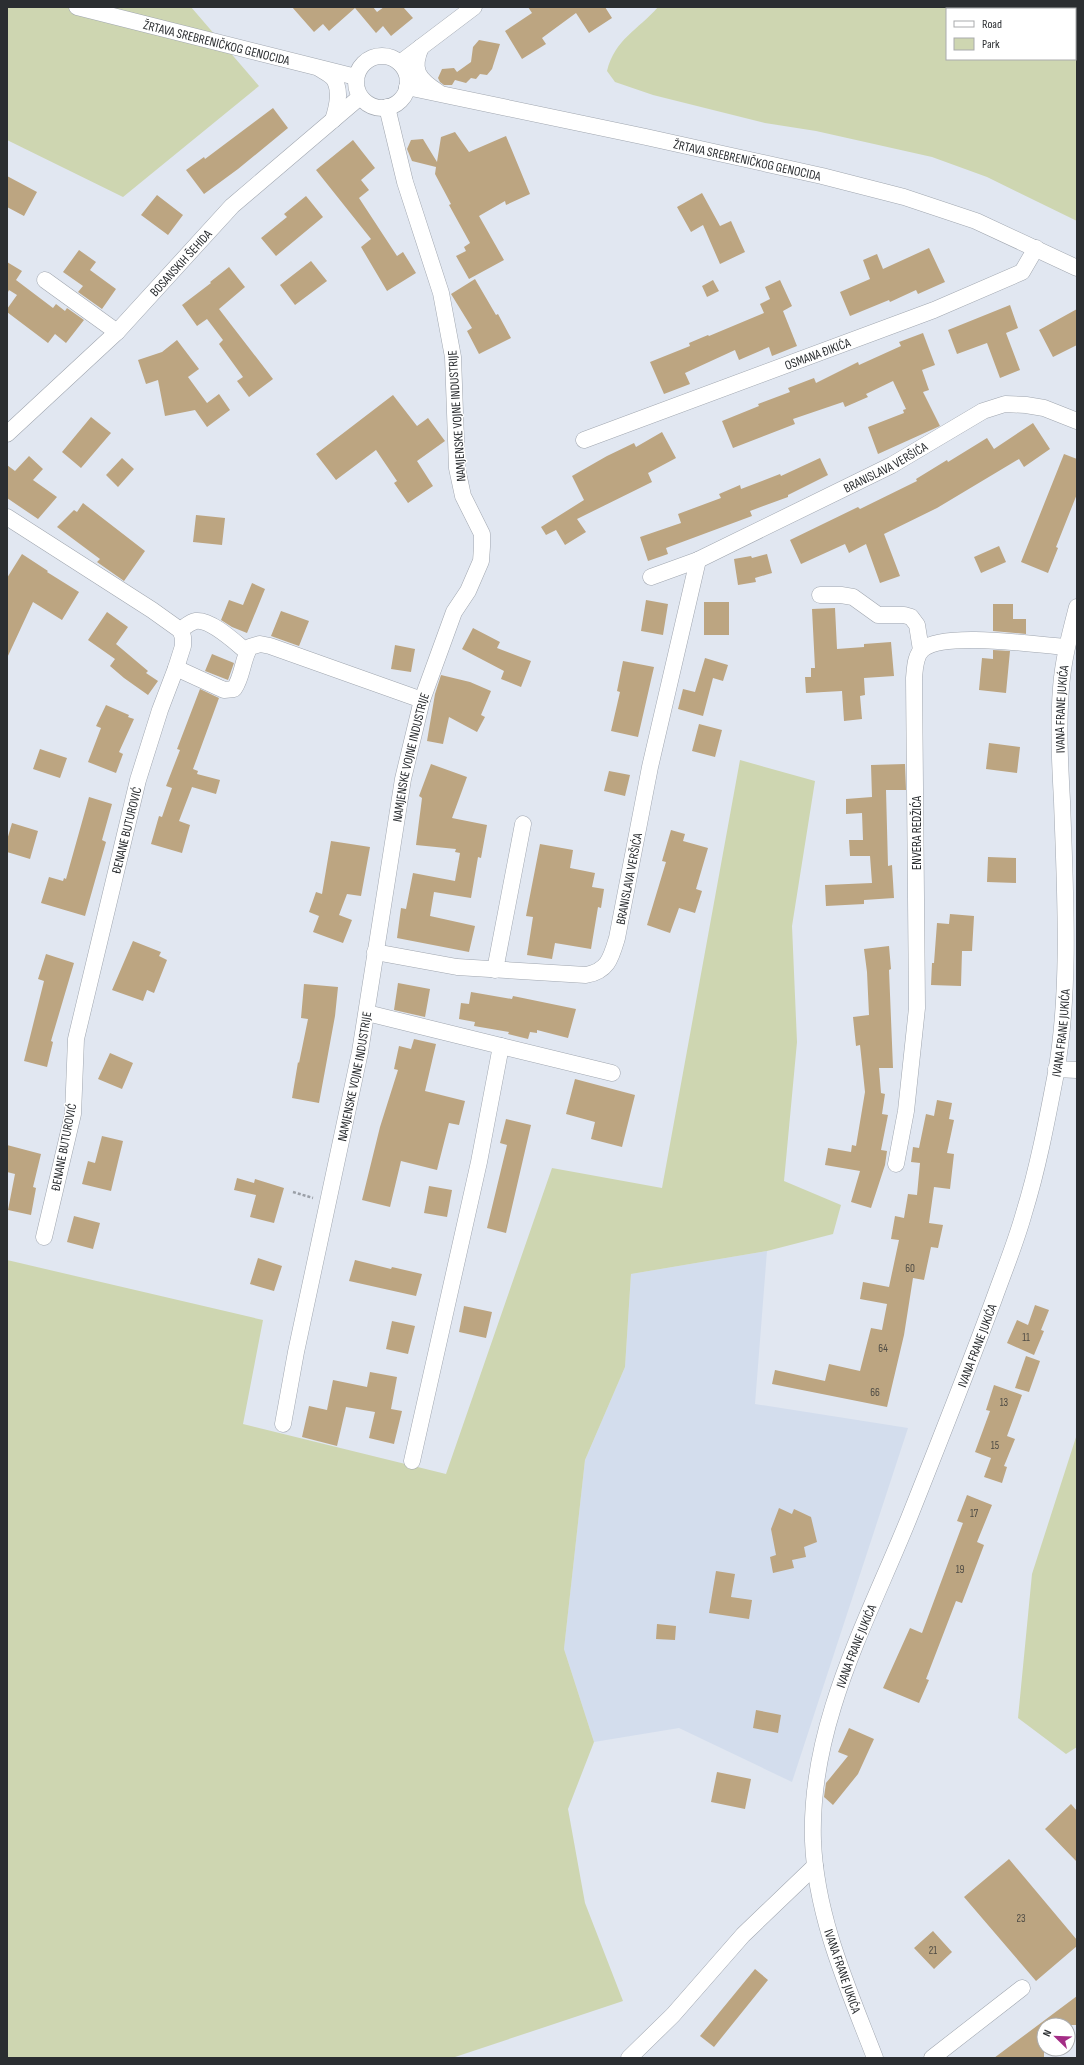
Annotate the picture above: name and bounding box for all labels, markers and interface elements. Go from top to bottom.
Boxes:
legend [946,8,1076,60]
street label: ŽRTAVA SREBRENIČKOG GENOCIDA [142,17,292,69]
text: Road [982,17,1002,32]
text: Park [982,37,1000,52]
street label: ŽRTAVA SREBRENIČKOG GENOCIDA [672,136,823,185]
street label: BOSANSKIH ŠEHIDA [147,226,216,300]
street label: OSMANA ĐIKIĆA [783,335,853,374]
street label: NAMJENSKE VOJNE INDUSTRIJE [444,350,470,482]
street label: BRANISLAVA VERŠIĆA [841,439,931,497]
street label: IVANA FRANE JUKIĆA [1052,664,1073,753]
street label: NAMJENSKE VOJNE INDUSTRIJE [389,691,433,823]
street label: ĐENANE BUTUROVIĆ [108,785,145,875]
street label: ENVERA REDŽIĆA [909,795,925,870]
street label: BRANISLAVA VERŠIĆA [613,831,646,926]
street label: IVANA FRANE JUKIĆA [1048,988,1074,1078]
street label: NAMJENSKE VOJNE INDUSTRIJE [334,1010,375,1143]
street label: ĐENANE BUTUROVIĆ [48,1102,80,1192]
house number: 60 [905,1262,915,1275]
street label: IVANA FRANE JUKIĆA [954,1301,1001,1390]
house number: 11 [1022,1331,1030,1344]
house number: 64 [878,1342,888,1355]
house number: 66 [870,1386,880,1399]
house number: 13 [1000,1396,1009,1409]
house number: 15 [991,1439,999,1452]
house number: 17 [970,1507,979,1520]
house number: 19 [956,1563,964,1576]
street label: IVANA FRANE JUKIĆA [833,1602,880,1690]
house number: 23 [1016,1912,1026,1925]
street label: IVANA FRANE JUKIĆA [820,1927,864,2016]
house number: 21 [929,1944,937,1957]
north arrow [1036,2017,1076,2057]
text: N [1040,2028,1054,2039]

